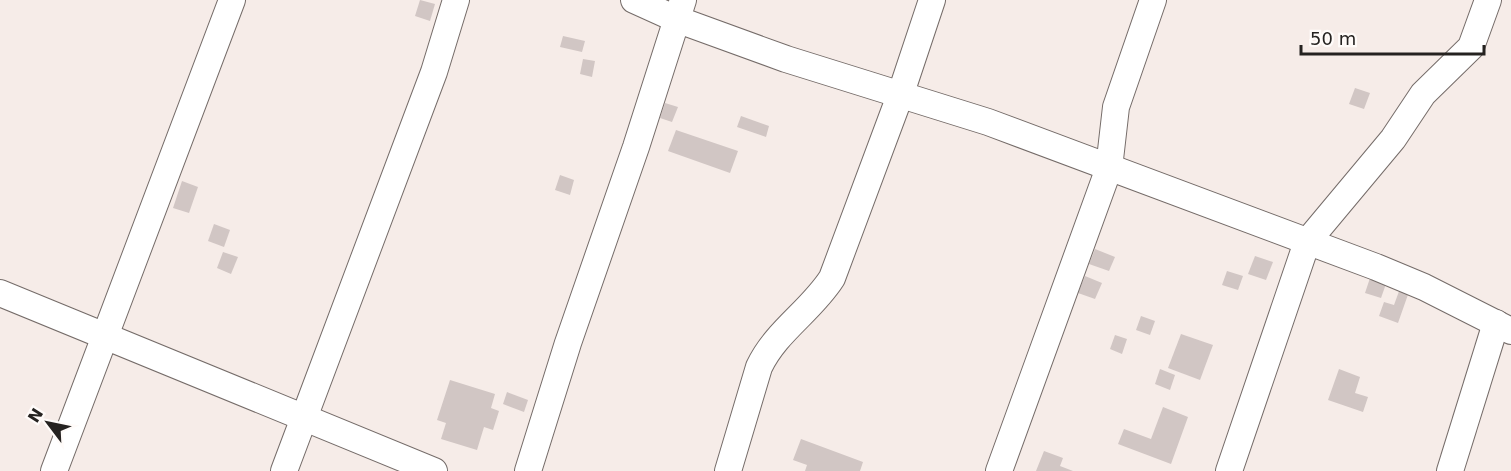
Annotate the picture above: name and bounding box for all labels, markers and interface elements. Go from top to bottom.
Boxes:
scale bar [1301,18,1484,56]
text: 50 m [1310,28,1356,49]
north arrow [18,393,78,453]
text: N [24,405,47,426]

